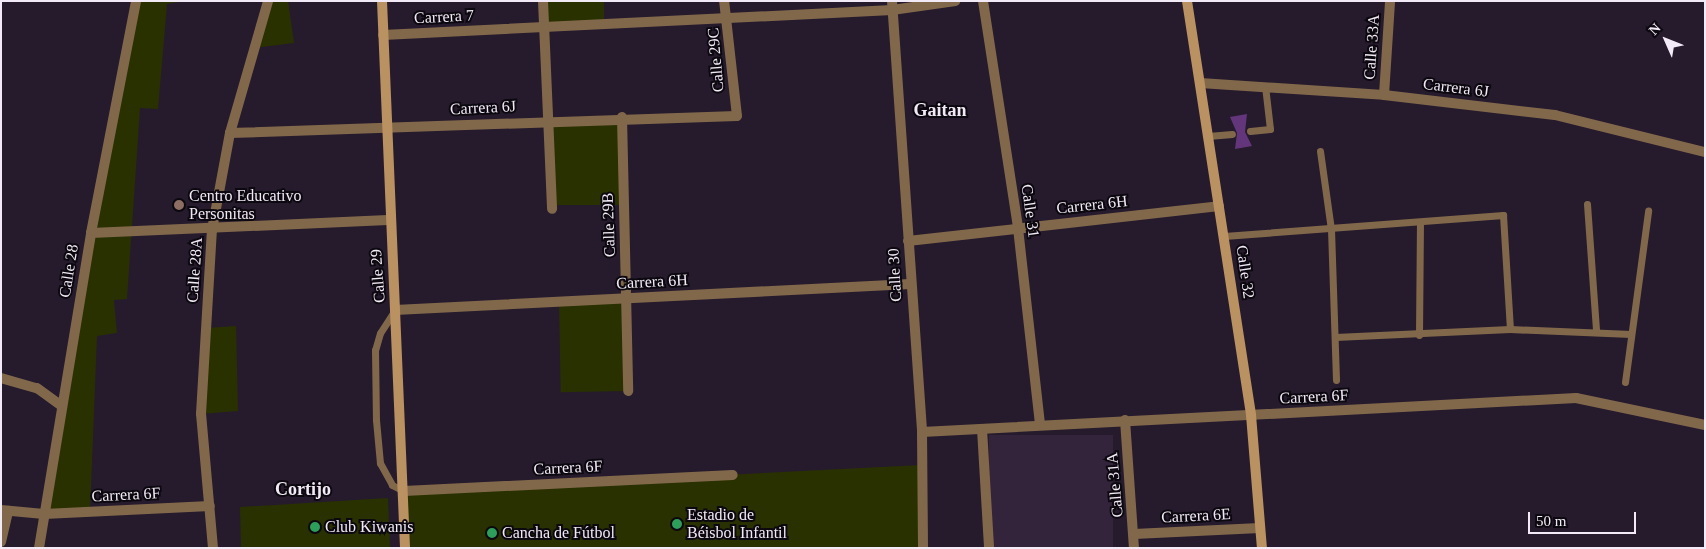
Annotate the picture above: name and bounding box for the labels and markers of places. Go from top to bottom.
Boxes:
place label: Centro Educativo Personitas [189,186,301,224]
marker: Centro Educativo Personitas [173,199,185,211]
place label: Estadio de Béisbol Infantil [687,505,787,543]
place label: Club Kiwanis [325,517,413,537]
marker: Estadio de Béisbol Infantil [671,518,683,530]
marker: Club Kiwanis [309,521,321,533]
place label: Cancha de Fútbol [502,523,615,543]
marker: Cancha de Fútbol [486,527,498,539]

